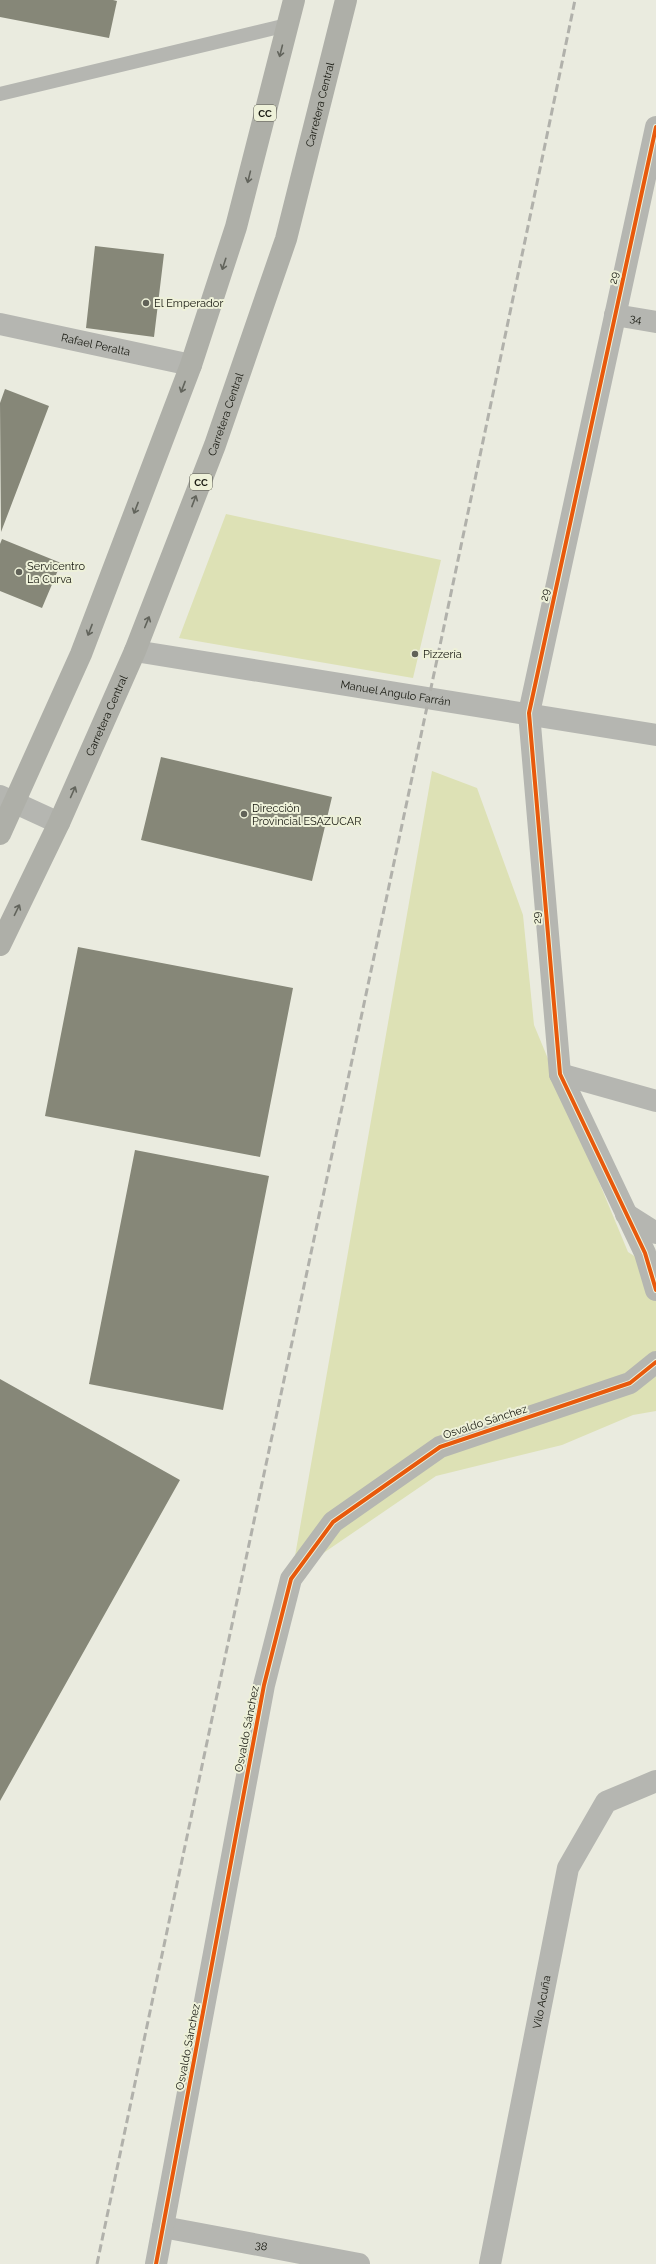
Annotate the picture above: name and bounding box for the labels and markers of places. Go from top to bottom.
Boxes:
place label: El Emperador [154,297,223,310]
marker: El Emperador [141,298,151,308]
place label: Servicentro La Curva [27,560,85,586]
marker: Servicentro La Curva [14,567,24,577]
place label: Pizzería [423,648,462,661]
marker: Pizzería [410,649,420,659]
place label: Dirección Provincial ESAZUCAR [252,802,361,828]
marker: Dirección Provincial ESAZUCAR [239,809,249,819]

